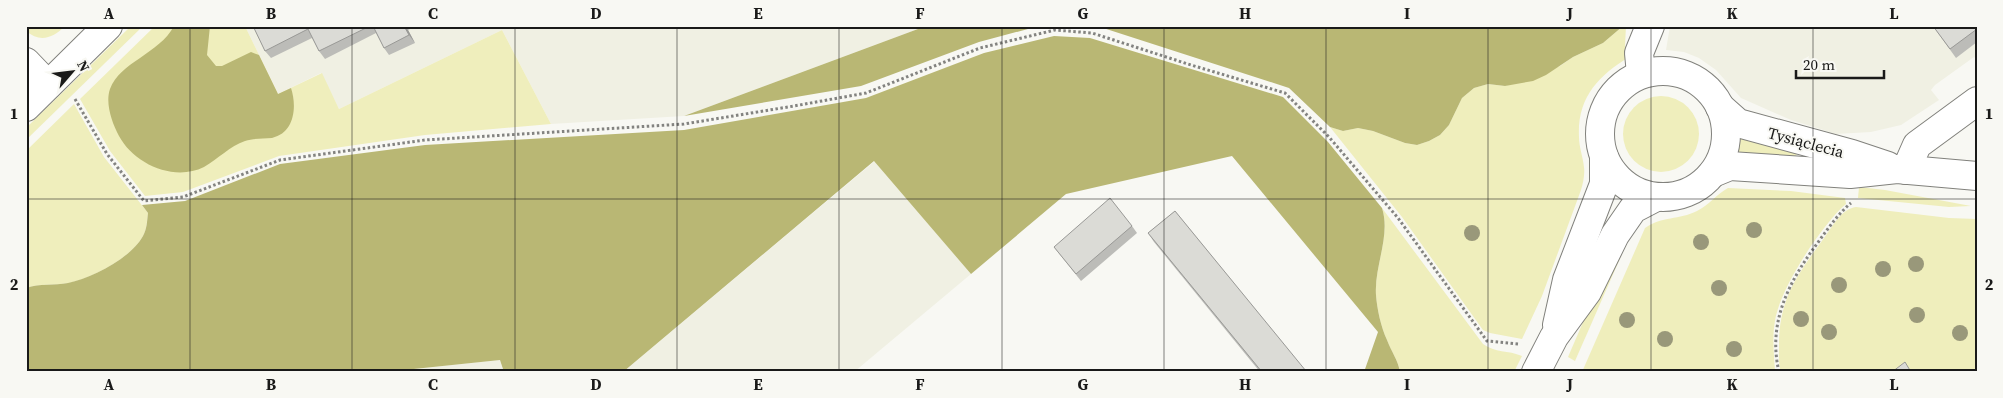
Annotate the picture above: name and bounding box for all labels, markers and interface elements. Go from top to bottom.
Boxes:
text: A [104,2,115,24]
text: B [266,2,277,24]
text: C [428,2,438,24]
text: D [590,2,602,24]
text: E [753,2,763,24]
text: F [915,2,925,24]
text: G [1078,2,1089,24]
text: H [1239,2,1251,24]
text: I [1404,2,1410,24]
text: J [1566,2,1573,24]
text: K [1726,2,1738,24]
text: L [1889,2,1899,24]
north arrow [48,48,98,98]
scale bar [1796,48,1883,80]
text: 20 m [1803,54,1835,75]
text: N [72,57,95,75]
text: 1 [10,102,18,124]
text: 1 [1985,102,1993,124]
street label: Tysiąclecia [1765,121,1847,163]
text: 2 [10,273,19,295]
text: 2 [1985,273,1994,295]
text: A [104,373,115,395]
text: B [266,373,277,395]
text: C [428,373,438,395]
text: D [590,373,602,395]
text: E [753,373,763,395]
text: F [915,373,925,395]
text: G [1078,373,1089,395]
text: H [1239,373,1251,395]
text: I [1404,373,1410,395]
text: J [1566,373,1573,395]
text: K [1726,373,1738,395]
text: L [1889,373,1899,395]

